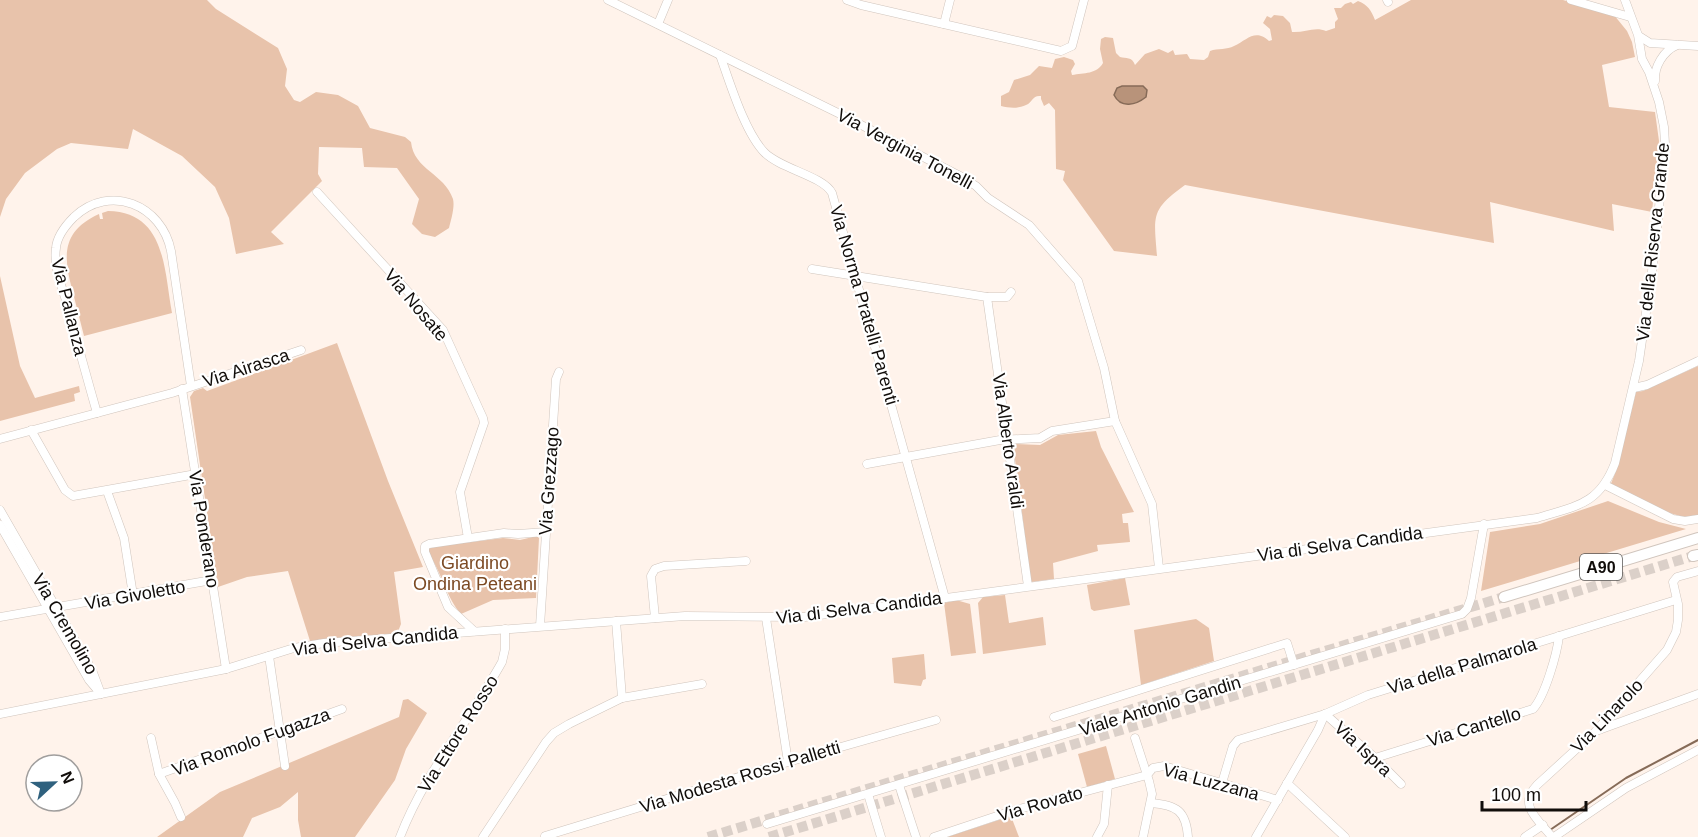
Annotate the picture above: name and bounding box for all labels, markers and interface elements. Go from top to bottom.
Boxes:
street label: Via Verginia Tonelli [833,105,977,193]
street label: Via della Riserva Grande [1633,142,1673,342]
street label: Via Norma Pratelli Parenti [826,203,902,407]
street label: Via Pallanza [47,256,91,359]
street label: Via Nosate [380,265,452,345]
street label: Via Airasca [200,344,293,391]
street label: Via Alberto Araldi [989,372,1027,510]
street label: Via Grezzago [535,426,563,536]
street label: Via Ponderano [185,469,223,589]
street label: Via di Selva Candida [1256,522,1425,566]
park label: Giardino Ondina Peteani [413,553,537,594]
road number: A90 [1580,554,1622,580]
street label: Via Cremolino [28,570,102,678]
street label: Via Givoletto [83,576,187,614]
street label: Via di Selva Candida [775,588,944,628]
street label: Via di Selva Candida [291,622,460,660]
street label: Via della Palmarola [1385,634,1540,698]
street label: Via Ettore Rosso [414,672,502,796]
street label: Viale Antonio Gandin [1077,672,1243,740]
street label: Via Linarolo [1567,675,1647,757]
street label: Via Cantello [1425,703,1523,751]
street label: Via Romolo Fugazza [169,704,334,780]
street label: Via Ispra [1330,718,1396,781]
street label: Via Modesta Rossi Palletti [637,737,843,817]
north arrow [24,753,84,813]
street label: Via Luzzana [1161,760,1262,805]
text: N [57,769,77,786]
scale bar [1482,774,1586,812]
street label: Via Rovato [995,782,1085,826]
text: 100 m [1491,785,1541,805]

